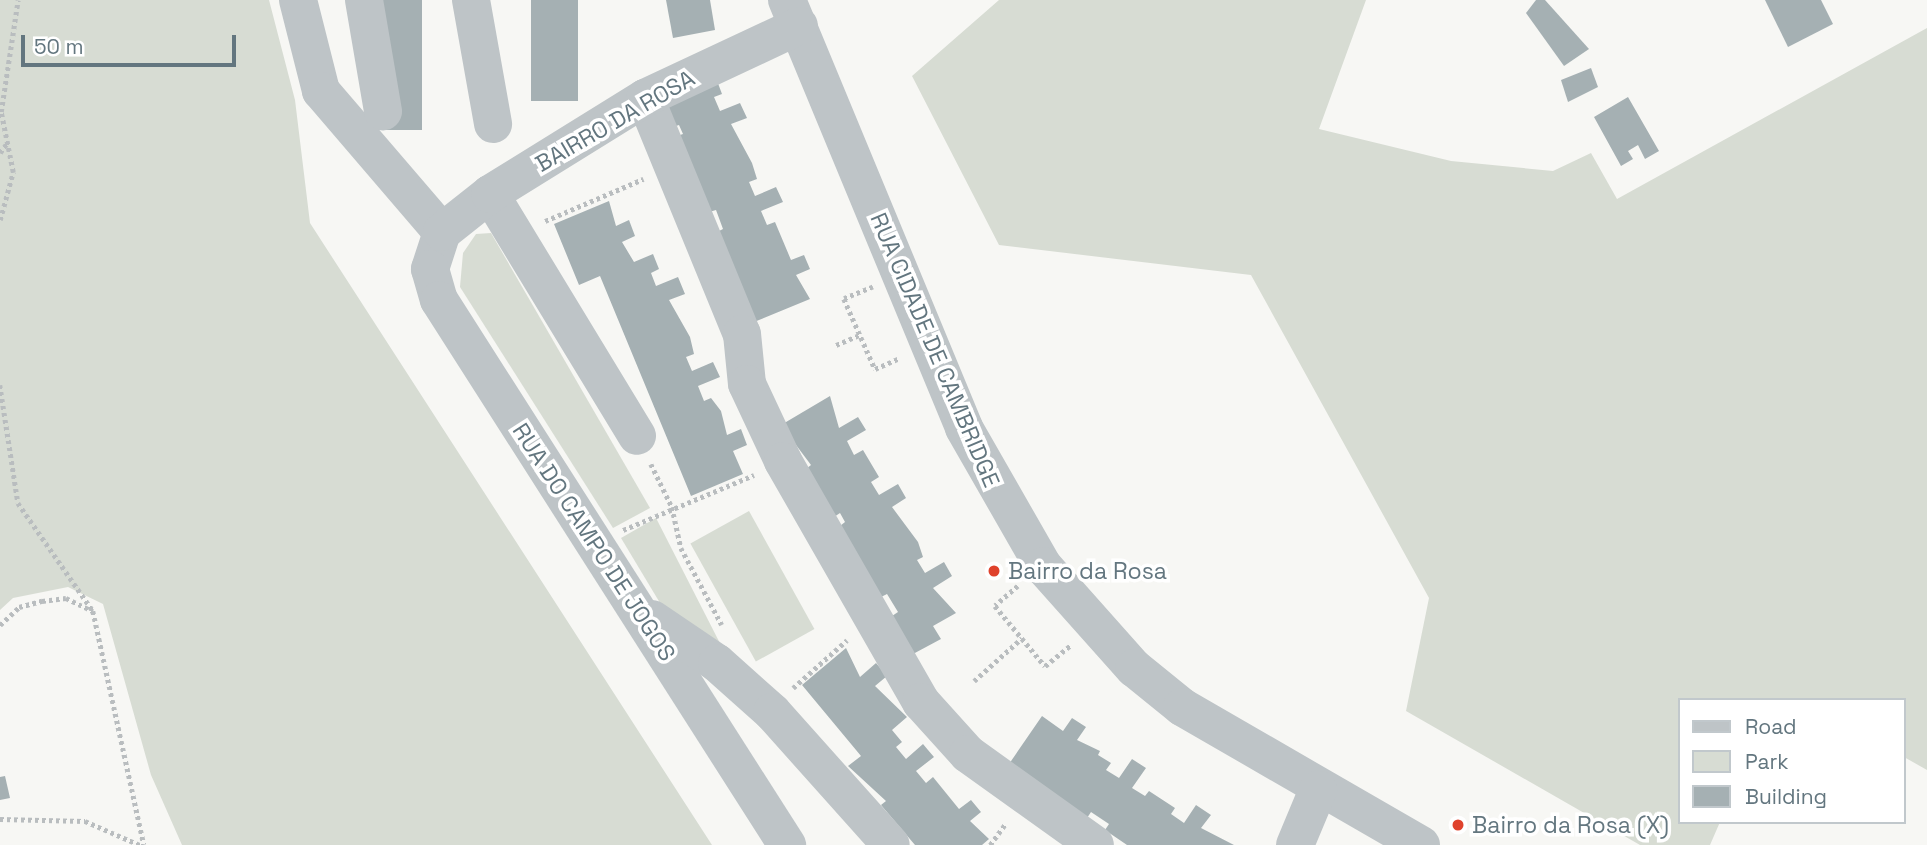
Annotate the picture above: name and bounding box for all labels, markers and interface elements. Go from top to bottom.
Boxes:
scale bar [24,21,240,65]
text: 50 m [34,33,84,60]
street label: BAIRRO DA ROSA [530,64,700,178]
street label: RUA CIDADE DE CAMBRIDGE [865,208,1005,492]
street label: RUA DO CAMPO DE JOGOS [507,418,681,666]
place label: Bairro da Rosa [1008,557,1167,585]
marker: Bairro da Rosa [986,563,1002,579]
legend [1678,698,1906,824]
text: Road [1745,713,1797,740]
text: Park [1745,748,1789,775]
text: Building [1745,783,1827,810]
place label: Bairro da Rosa (X) [1472,811,1669,839]
marker: Bairro da Rosa (X) [1450,817,1466,833]

